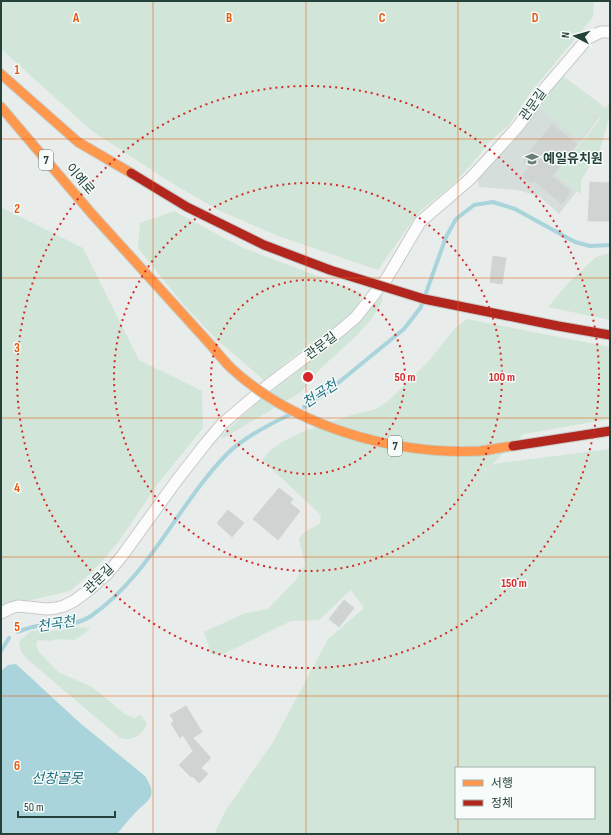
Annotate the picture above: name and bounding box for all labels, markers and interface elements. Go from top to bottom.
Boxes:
text: A [72,10,80,26]
text: B [226,10,232,26]
text: C [379,10,386,26]
text: D [532,10,539,26]
north arrow [555,16,595,56]
text: N [559,31,572,39]
text: 1 [14,62,20,78]
street label: 관문길 [516,86,550,124]
road number: 7 [39,150,53,170]
school or university icon: 예일유치원 [524,151,540,167]
place label: 예일유치원 [543,151,603,167]
street label: 이예로 [62,160,98,198]
text: 2 [14,201,20,217]
street label: 관문길 [302,329,340,363]
text: 3 [14,340,20,356]
centre of rings [301,370,315,384]
text: 50 m [395,370,415,385]
text: 100 m [489,370,515,385]
water label: 천곡천 [299,376,342,412]
road number: 7 [388,436,402,456]
text: 4 [14,480,20,496]
street label: 관문길 [81,561,117,597]
text: 150 m [501,576,527,591]
water label: 천곡천 [36,612,78,635]
text: 5 [14,619,20,635]
text: 6 [14,758,20,774]
legend [455,767,595,819]
water label: 선창골못 [31,770,84,787]
text: 서행 [491,776,513,791]
scale bar [18,793,115,819]
text: 정체 [491,796,513,811]
text: 50 m [24,800,44,815]

